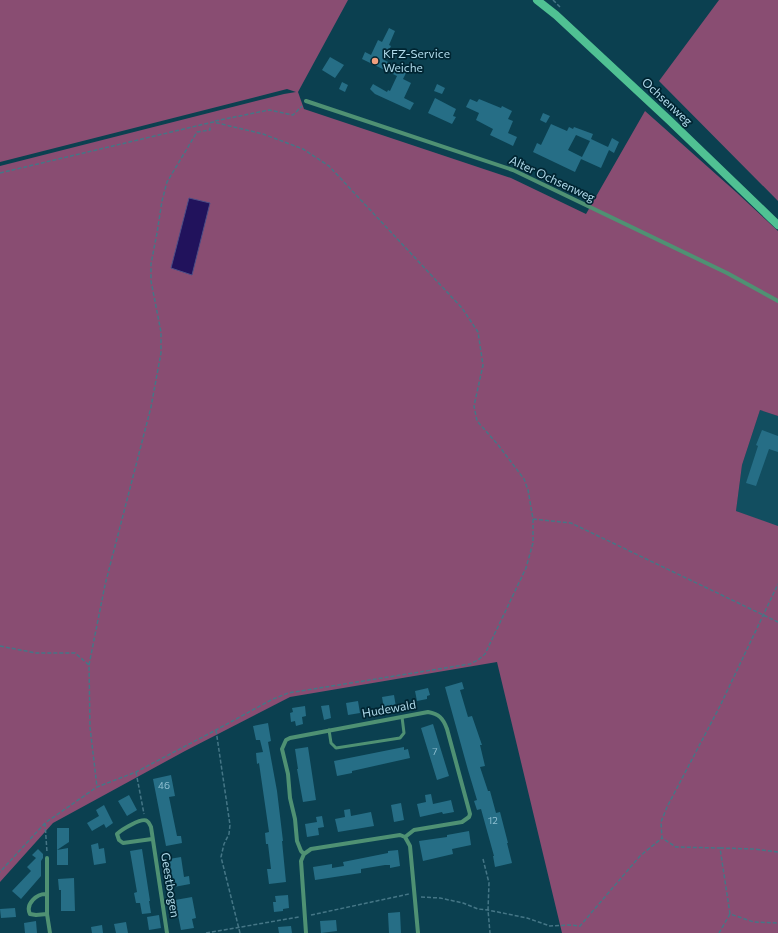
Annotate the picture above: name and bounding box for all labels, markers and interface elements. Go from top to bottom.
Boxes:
place label: KFZ-Service Weiche [383,46,450,74]
marker: KFZ-Service Weiche [370,56,380,66]
street label: Ochsenweg [640,75,696,128]
street label: Alter Ochsenweg [507,152,598,204]
street label: Hudewald [361,696,417,720]
house number: 7 [432,745,438,757]
house number: 46 [158,779,170,791]
house number: 12 [488,814,498,826]
street label: Geestbogen [159,851,183,918]

